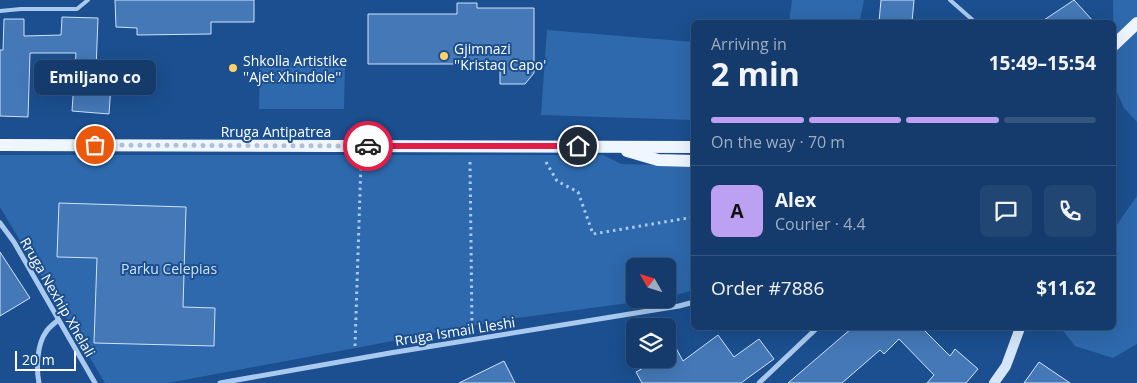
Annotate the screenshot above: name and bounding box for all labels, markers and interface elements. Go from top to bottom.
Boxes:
text: Arriving in [711,33,787,55]
place label: Gjimnazi ''Kristaq Capo' [454,39,546,74]
marker: Gjimnazi ''Kristaq Capo' [438,50,450,62]
text: 15:49–15:54 [989,50,1096,76]
place label: Shkolla Artistike ''Ajet Xhindole'' [243,51,347,86]
text: 2 min [711,52,800,95]
callout: Emiljano co [34,60,156,95]
marker: Shkolla Artistike ''Ajet Xhindole'' [227,62,239,74]
text: Emiljano co [49,66,141,88]
courier [343,121,393,171]
street label: Rruga Antipatrea [221,122,331,141]
pin [74,124,116,166]
pin [557,125,599,167]
icon: bag [81,131,109,159]
text: On the way · 70 m [711,131,845,153]
icon: car [354,132,382,160]
icon: home [564,132,592,160]
button: chat [980,185,1032,237]
button: phone [1044,185,1096,237]
text: Alex [775,187,816,213]
text: A [730,198,744,224]
text: Courier · 4.4 [775,213,866,235]
street label: Rruga Nexhip Xhelali [16,234,100,360]
north arrow [626,258,676,308]
map controls [626,258,676,368]
park label: Parku Celepias [121,259,217,278]
text: Order #7886 [711,275,824,301]
text: $11.62 [1036,275,1096,301]
street label: Rruga Ismail Lleshi [394,312,516,350]
button: layers [626,318,676,368]
scale bar [15,348,76,371]
text: 20 m [22,350,55,369]

